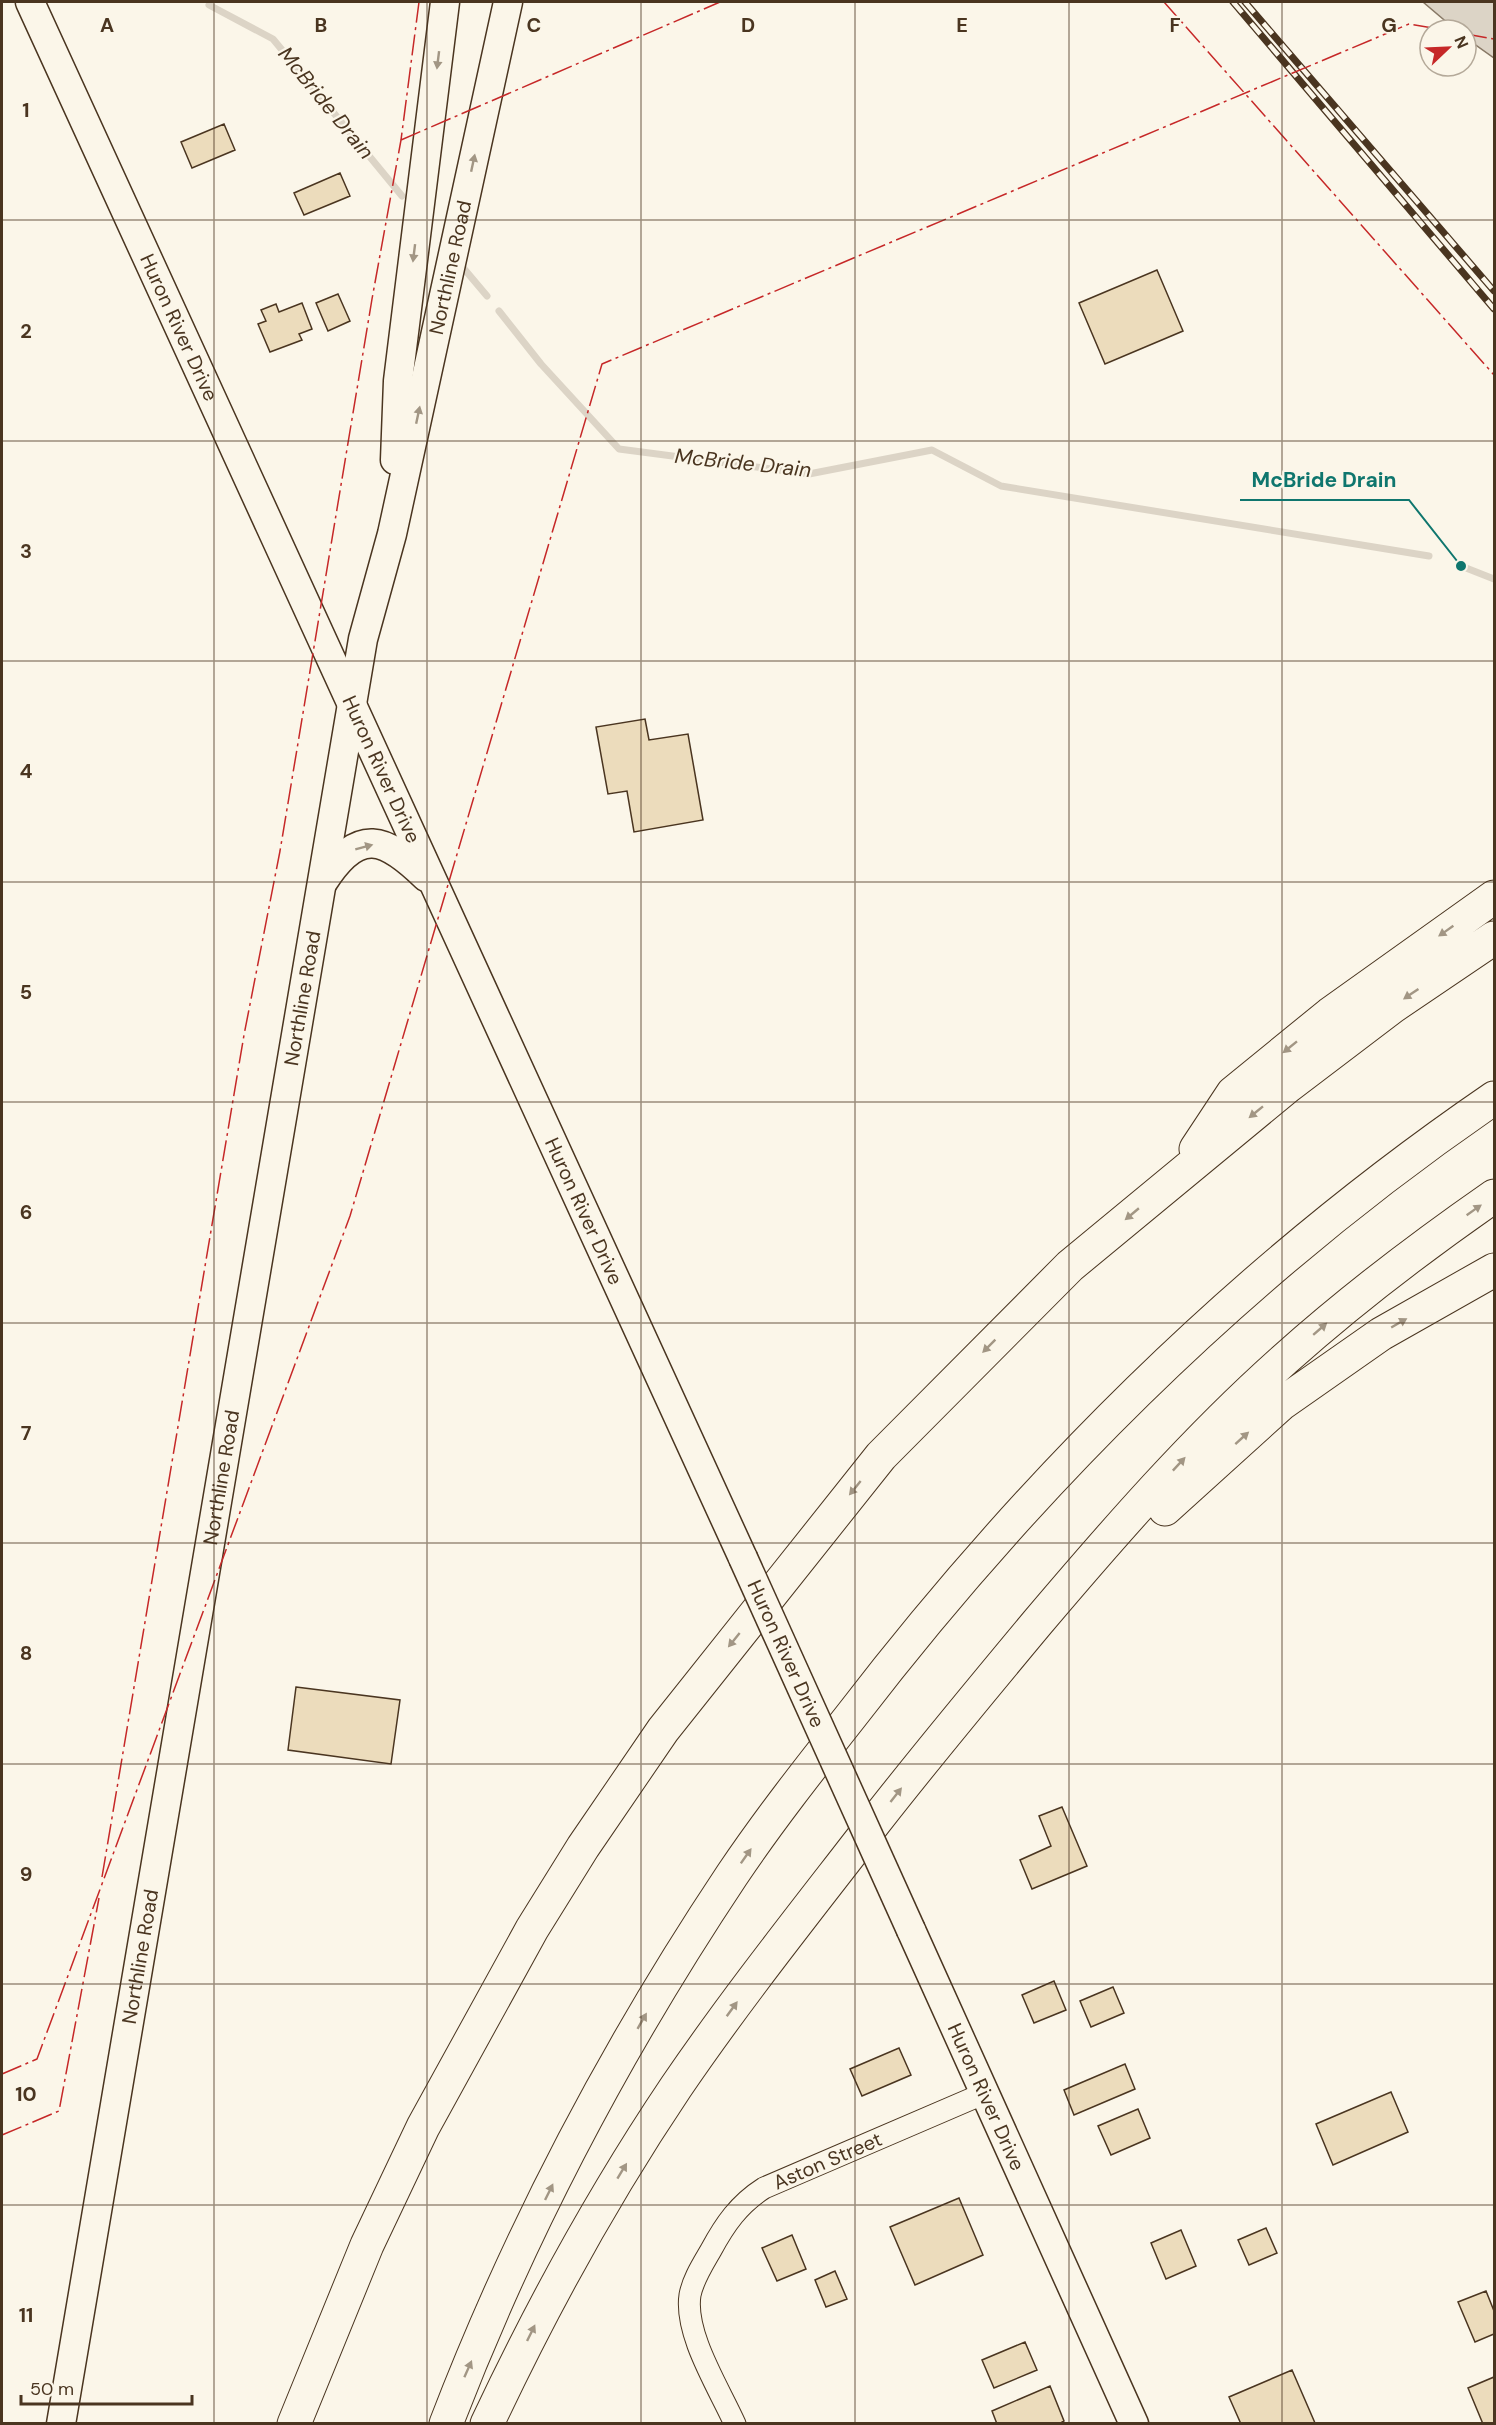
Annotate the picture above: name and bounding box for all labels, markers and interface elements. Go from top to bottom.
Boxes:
text: A [100,12,114,38]
text: B [315,12,327,38]
text: C [527,12,541,38]
text: D [741,12,755,38]
text: E [956,12,968,38]
text: F [1169,12,1181,38]
text: G [1381,12,1397,38]
north arrow [1418,18,1478,78]
text: N [1449,33,1473,52]
water label: McBride Drain [272,41,380,165]
one-way arrow [433,50,443,69]
text: 1 [22,97,30,123]
one-way arrow [469,153,478,172]
street label: Northline Road [423,198,477,337]
one-way arrow [409,244,419,263]
street label: Huron River Drive [134,250,224,405]
text: 2 [20,318,32,344]
one-way arrow [414,405,423,424]
water label: McBride Drain [673,442,813,484]
callout: McBride Drain [1240,461,1409,500]
text: McBride Drain [1252,466,1396,494]
text: 3 [20,538,32,564]
street label: Huron River Drive [337,692,427,847]
text: 4 [20,758,33,784]
one-way arrow [355,841,373,851]
one-way arrow [1439,925,1455,937]
street label: Northline Road [278,929,326,1068]
text: 5 [20,979,32,1005]
one-way arrow [1403,988,1419,999]
one-way arrow [1283,1040,1298,1053]
one-way arrow [1248,1106,1264,1119]
street label: Huron River Drive [539,1133,629,1289]
text: 6 [20,1199,32,1225]
one-way arrow [1466,1205,1482,1216]
one-way arrow [1125,1207,1140,1220]
one-way arrow [1391,1318,1407,1329]
one-way arrow [1312,1323,1327,1336]
one-way arrow [982,1338,996,1352]
street label: Northline Road [197,1408,245,1547]
text: 7 [21,1420,32,1446]
one-way arrow [1234,1432,1249,1445]
one-way arrow [1172,1457,1186,1471]
one-way arrow [849,1480,862,1496]
street label: Huron River Drive [742,1576,831,1732]
one-way arrow [728,1633,741,1648]
text: 8 [20,1640,32,1666]
one-way arrow [889,1787,902,1803]
one-way arrow [740,1848,752,1864]
text: 9 [20,1861,32,1887]
street label: Northline Road [116,1887,164,2026]
one-way arrow [726,2002,738,2018]
one-way arrow [637,2012,647,2029]
street label: Huron River Drive [942,2019,1031,2175]
text: 10 [15,2081,37,2107]
street label: Aston Street [769,2126,886,2196]
one-way arrow [617,2163,628,2179]
one-way arrow [544,2183,553,2200]
text: 11 [19,2302,33,2328]
one-way arrow [526,2325,535,2342]
one-way arrow [463,2360,473,2378]
scale bar [21,2368,192,2406]
text: 50 m [30,2377,74,2401]

